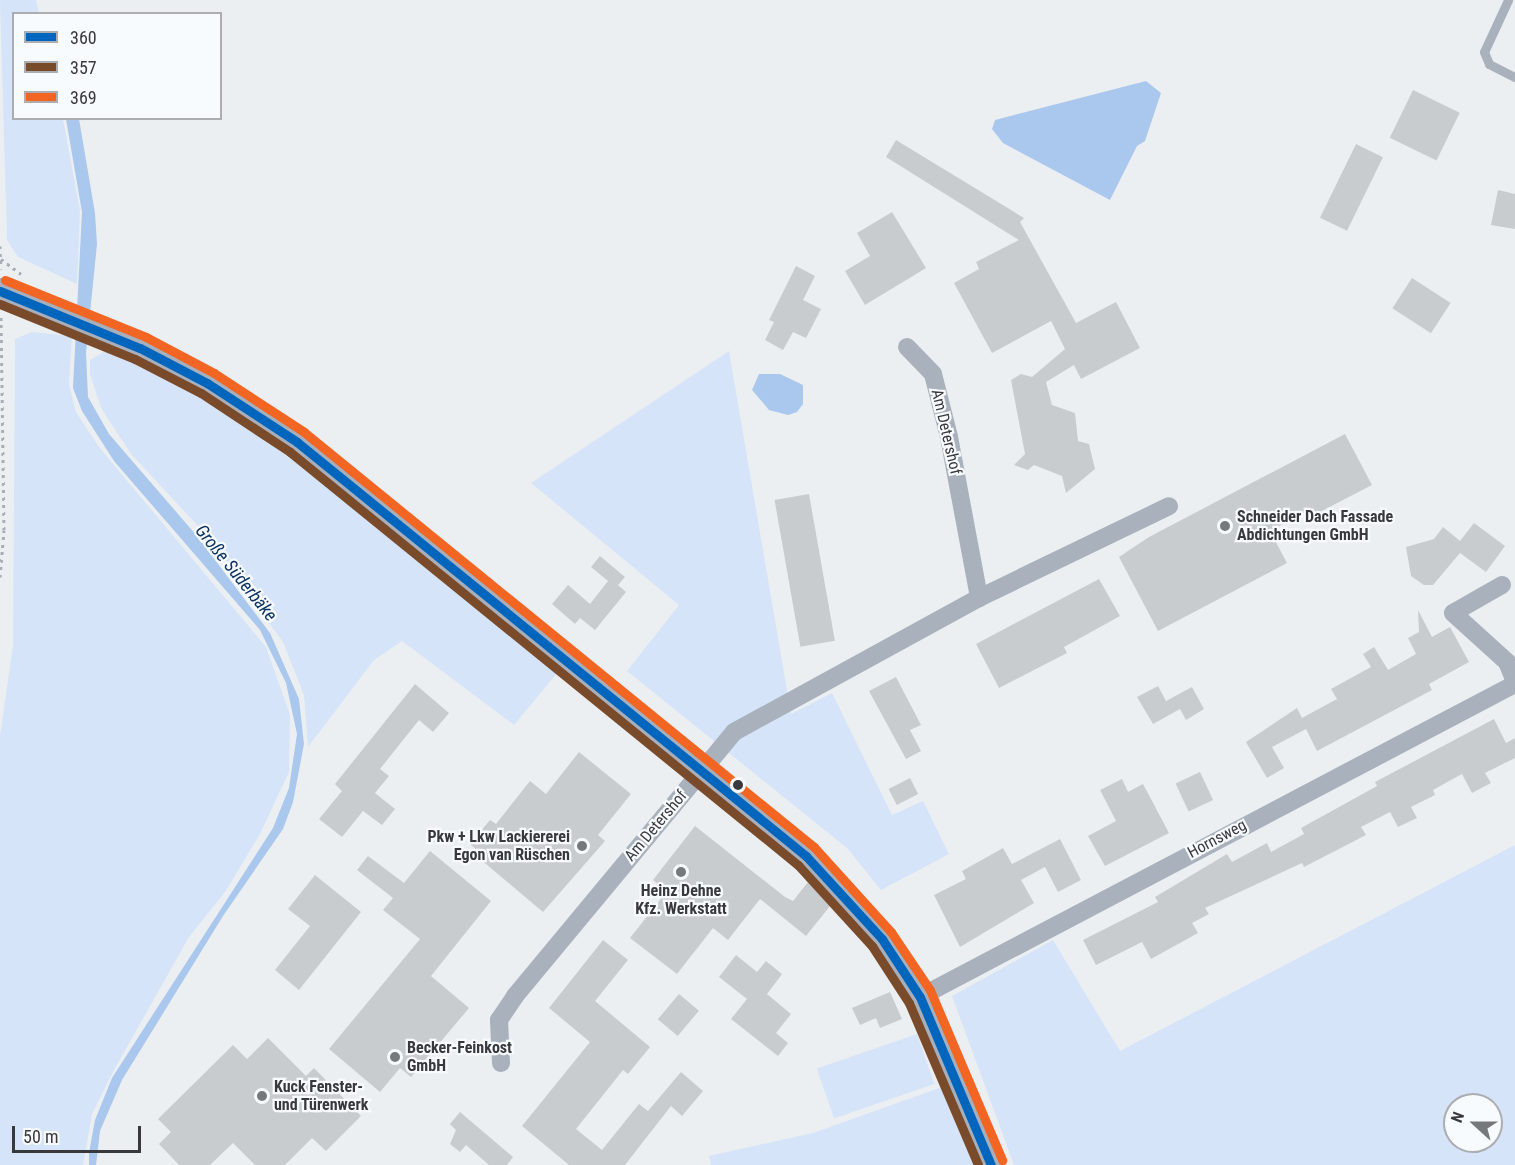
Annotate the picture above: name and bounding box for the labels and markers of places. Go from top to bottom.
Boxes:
place label: Schneider Dach Fassade Abdichtungen GmbH [1237,507,1393,545]
marker: Schneider Dach Fassade Abdichtungen GmbH [1218,519,1232,533]
unlabelled marker [732,779,744,791]
place label: Pkw + Lkw Lackiererei Egon van Rüschen [427,827,570,865]
marker: Pkw + Lkw Lackiererei Egon van Rüschen [575,839,589,853]
marker: Heinz Dehne Kfz. Werkstatt [674,865,688,879]
place label: Heinz Dehne Kfz. Werkstatt [635,881,727,919]
place label: Becker-Feinkost GmbH [407,1038,512,1076]
marker: Becker-Feinkost GmbH [388,1050,402,1064]
place label: Kuck Fenster- und Türenwerk [274,1077,369,1115]
marker: Kuck Fenster- und Türenwerk [255,1089,269,1103]

